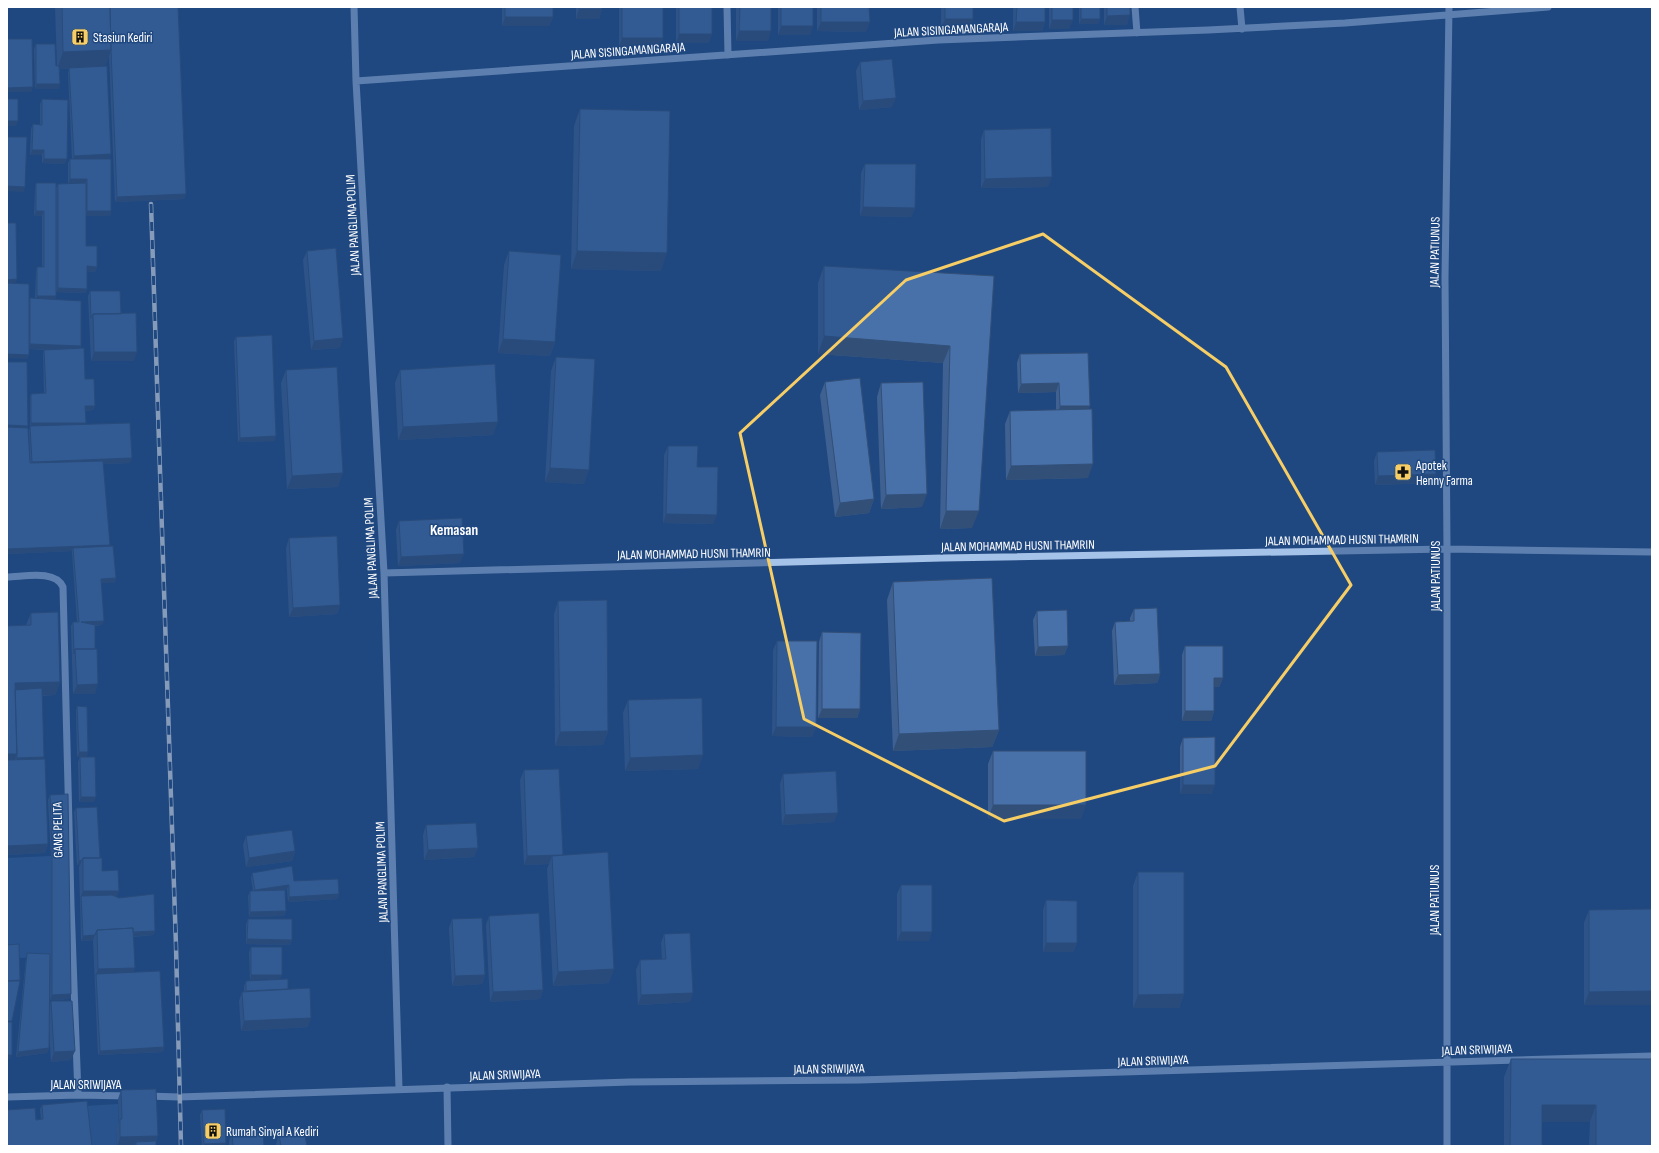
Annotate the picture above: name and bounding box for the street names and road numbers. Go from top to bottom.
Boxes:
street label: JALAN SISINGAMANGARAJA [893,19,1009,41]
street label: JALAN SISINGAMANGARAJA [569,39,686,63]
street label: JALAN PANGLIMA POLIM [342,174,364,277]
street label: JALAN PATIUNUS [1426,216,1444,288]
street label: JALAN PANGLIMA POLIM [360,497,382,600]
street label: JALAN MOHAMMAD HUSNI THAMRIN [1264,531,1419,549]
street label: JALAN MOHAMMAD HUSNI THAMRIN [940,537,1095,555]
street label: JALAN PATIUNUS [1428,540,1444,612]
street label: JALAN MOHAMMAD HUSNI THAMRIN [616,545,771,563]
street label: GANG PELITA [50,801,66,858]
street label: JALAN PANGLIMA POLIM [372,821,392,924]
street label: JALAN PATIUNUS [1427,864,1443,936]
street label: JALAN SRIWIJAYA [1440,1041,1513,1059]
street label: JALAN SRIWIJAYA [1116,1052,1189,1070]
street label: JALAN SRIWIJAYA [792,1060,865,1078]
street label: JALAN SRIWIJAYA [468,1066,541,1084]
street label: JALAN SRIWIJAYA [50,1077,122,1093]

